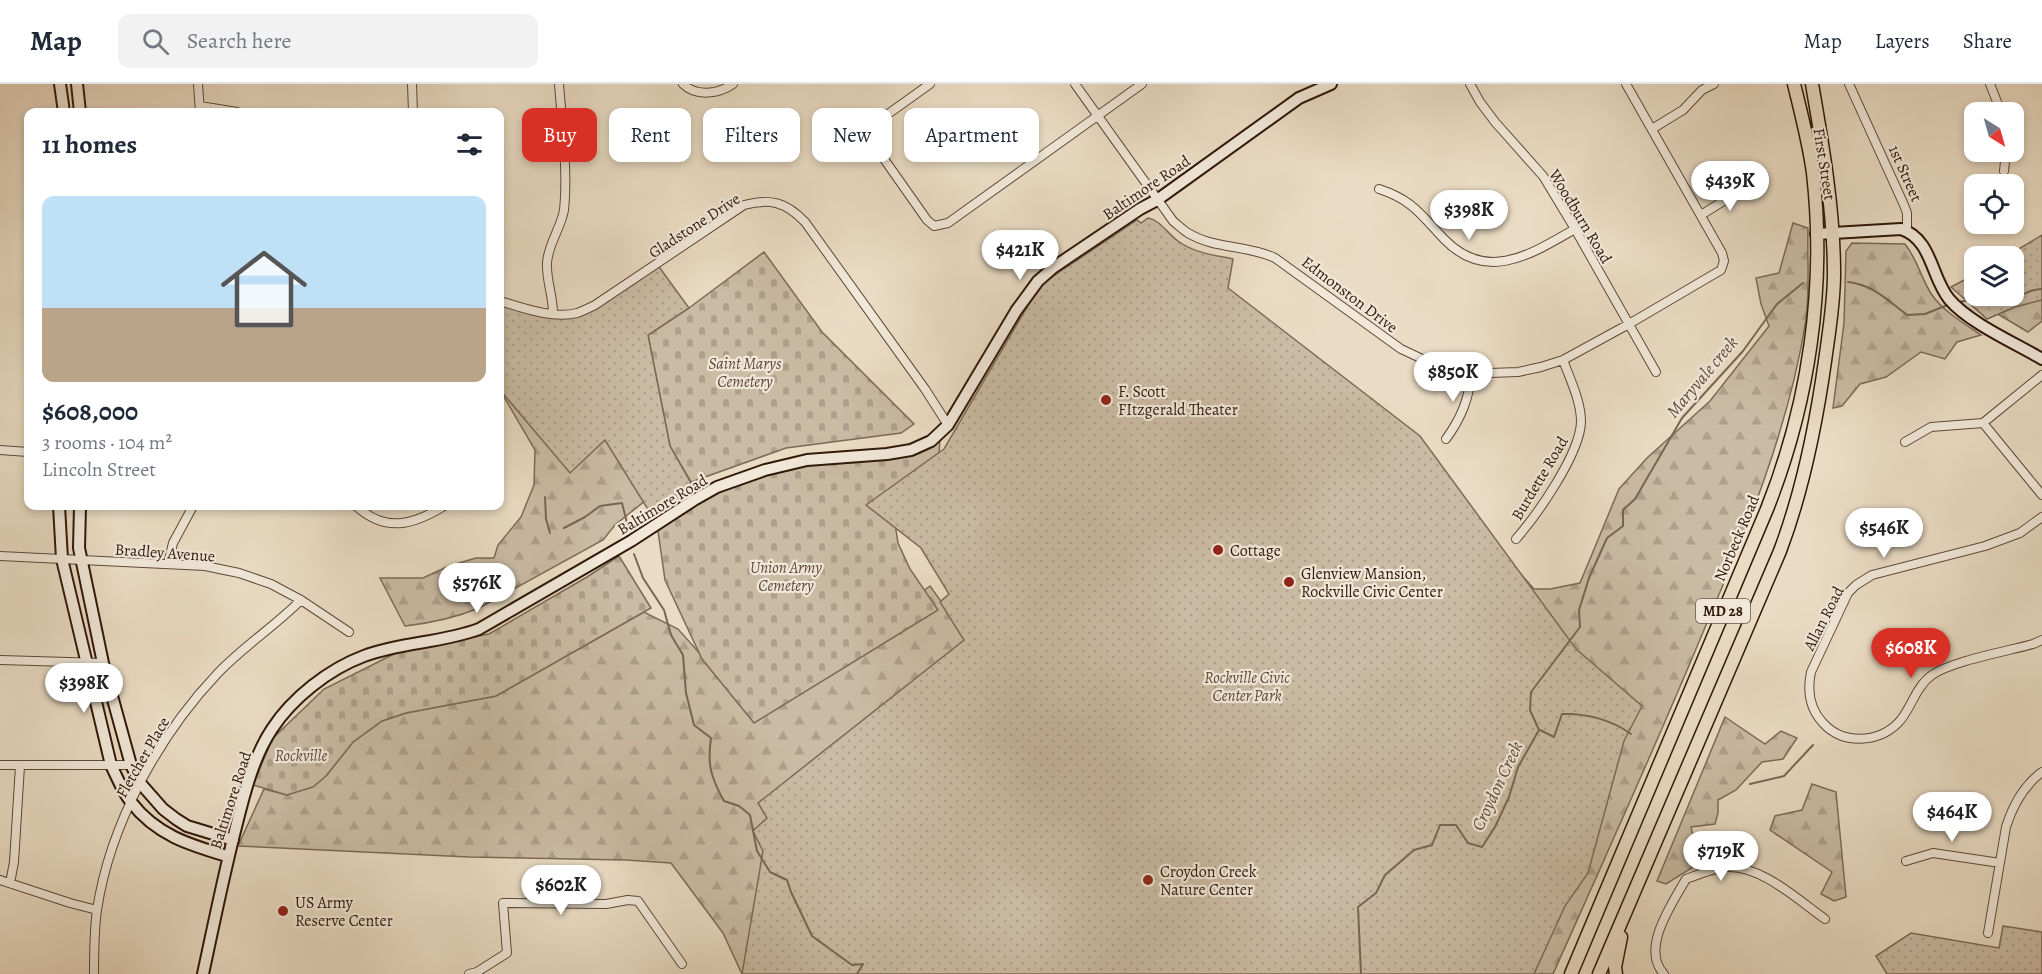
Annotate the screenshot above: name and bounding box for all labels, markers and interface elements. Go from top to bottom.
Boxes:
search box [118,14,538,68]
text: Map [30,22,82,60]
icon: search [139,25,172,58]
text: Search here [187,26,291,56]
text: Map [1803,27,1842,55]
text: Layers [1875,27,1930,55]
text: Share [1963,27,2012,55]
north arrow [1964,102,2024,162]
map controls [1964,102,2024,306]
chip: Buy [522,108,597,162]
chip: Rent [609,108,691,162]
chip: Filters [703,108,800,162]
chip: New [812,108,892,162]
chip: Apartment [904,108,1039,162]
text: 11 homes [42,127,137,162]
street label: First Street [1807,127,1841,202]
icon: filters [453,128,486,161]
street label: 1st Street [1883,142,1927,205]
street label: Baltimore Road [1098,150,1195,225]
pin: $439K [1688,161,1772,212]
street label: Woodburn Road [1543,164,1617,268]
text: $439K [1705,167,1755,194]
button: locate [1964,174,2024,234]
street label: Gladstone Drive [644,188,745,264]
pin: $398K [1427,190,1511,241]
text: $398K [1444,196,1494,223]
pin: $421K [978,230,1062,281]
icon: home [210,235,318,343]
text: $421K [996,236,1044,263]
button: layers [1964,246,2024,306]
street label: Edmonston Drive [1297,251,1402,338]
water label: Maryvale creek [1661,331,1743,423]
pin: $850K [1411,352,1495,403]
park label: Saint Marys Cemetery [709,353,782,393]
text: $850K [1428,358,1478,385]
place label: F. Scott FItzgerald Theater [1118,381,1238,421]
marker: F. Scott FItzgerald Theater [1099,393,1113,407]
text: $608,000 [42,394,138,429]
text: 3 rooms · 104 m² [42,429,172,456]
street label: Burdette Road [1506,432,1574,525]
text: Lincoln Street [42,456,156,483]
street label: Baltimore Road [613,469,712,540]
street label: Norbeck Road [1709,491,1765,585]
pin: $546K [1842,508,1926,559]
text: $546K [1859,514,1909,541]
street label: Bradley Avenue [114,539,216,567]
place label: Cottage [1230,540,1281,562]
marker: Cottage [1211,543,1225,557]
park label: Union Army Cemetery [750,557,822,597]
pin: $576K [435,563,519,614]
place label: Glenview Mansion, Rockville Civic Center [1301,563,1443,603]
text: $576K [453,569,501,596]
marker: Glenview Mansion, Rockville Civic Center [1282,575,1296,589]
street label: Allan Road [1798,582,1850,655]
road number: MD 28 [1696,599,1750,623]
pin: $608K [1869,628,1953,679]
text: $608K [1885,634,1937,661]
pin: $398K [42,663,126,714]
park label: Rockville Civic Center Park [1204,667,1290,707]
text: $398K [59,669,109,696]
street label: Fletcher Place [111,713,175,802]
water label: Croydon Creek [1466,737,1528,835]
park label: Rockville [275,745,328,767]
street label: Baltimore Road [205,748,257,852]
pin: $464K [1910,792,1994,843]
text: $464K [1927,798,1977,825]
pin: $719K [1679,831,1763,882]
text: $719K [1697,837,1745,864]
place label: Croydon Creek Nature Center [1160,861,1257,901]
pin: $602K [519,865,603,916]
text: $602K [535,871,587,898]
marker: Croydon Creek Nature Center [1141,873,1155,887]
place label: US Army Reserve Center [295,892,393,932]
marker: US Army Reserve Center [276,904,290,918]

